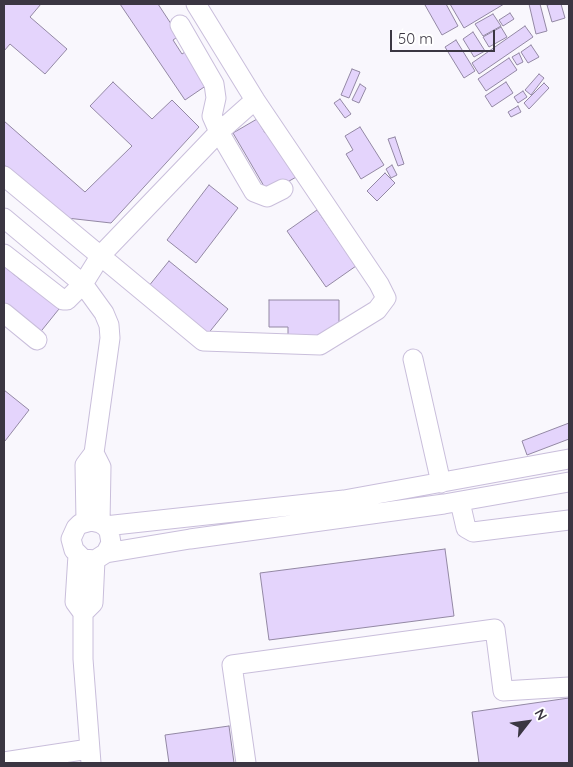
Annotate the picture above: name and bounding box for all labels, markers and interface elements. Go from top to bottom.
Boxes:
scale bar [393,20,498,52]
text: 50 m [398,29,433,48]
north arrow [503,697,553,747]
text: N [531,706,551,723]

